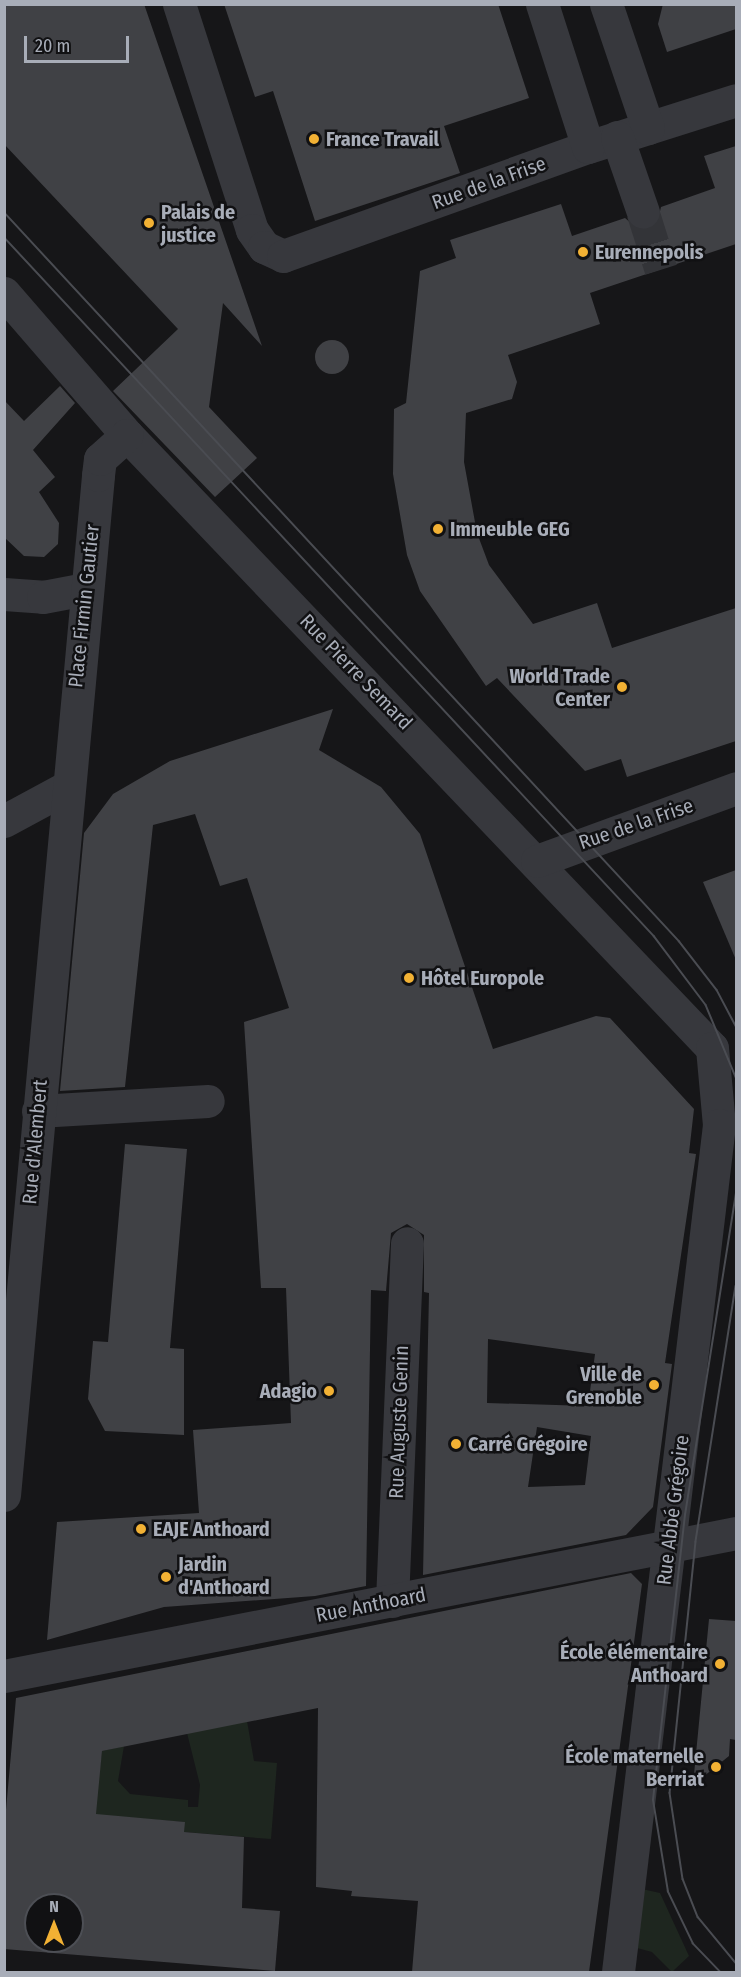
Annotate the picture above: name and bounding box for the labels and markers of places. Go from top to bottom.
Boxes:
place label: France Travail [326,127,439,151]
marker: France Travail [307,132,321,146]
place label: Palais de justice [161,200,235,247]
marker: Palais de justice [142,216,156,230]
place label: Eurennepolis [595,240,703,264]
marker: Eurennepolis [576,245,590,259]
place label: Immeuble GEG [450,517,570,541]
marker: Immeuble GEG [431,522,445,536]
place label: World Trade Center [509,664,610,711]
marker: World Trade Center [615,680,629,694]
place label: Hôtel Europole [421,966,544,990]
marker: Hôtel Europole [402,971,416,985]
place label: Ville de Grenoble [566,1362,642,1409]
marker: Ville de Grenoble [647,1378,661,1392]
place label: Adagio [260,1379,317,1403]
marker: Adagio [322,1384,336,1398]
place label: Carré Grégoire [468,1432,588,1456]
marker: Carré Grégoire [449,1437,463,1451]
place label: EAJE Anthoard [153,1517,270,1541]
marker: EAJE Anthoard [134,1522,148,1536]
place label: Jardin d'Anthoard [178,1553,270,1600]
marker: Jardin d'Anthoard [159,1570,173,1584]
place label: École élémentaire Anthoard [560,1640,708,1687]
marker: École élémentaire Anthoard [713,1657,727,1671]
place label: École maternelle Berriat [565,1744,704,1791]
marker: École maternelle Berriat [709,1760,723,1774]

